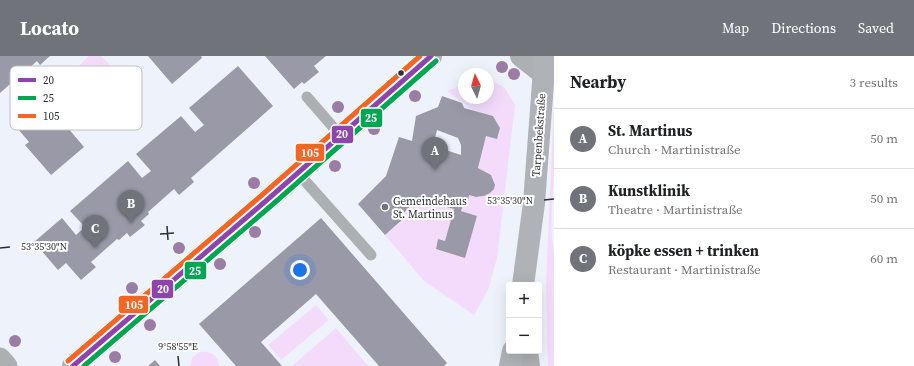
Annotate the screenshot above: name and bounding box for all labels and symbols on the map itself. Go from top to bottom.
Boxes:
legend [10,66,142,130]
unlabelled marker [396,68,406,78]
north arrow [458,68,494,104]
text: 20 [43,73,54,88]
text: 25 [43,91,54,106]
street label: Tarpenbekstraße [529,92,549,177]
line badge: 25 [360,108,383,128]
text: 105 [43,109,60,124]
text: 25 [365,111,377,126]
line badge: 20 [331,125,354,144]
text: 20 [336,127,348,142]
pin: A [422,137,448,170]
line badge: 105 [295,143,325,162]
text: 105 [301,146,319,161]
pin: B [118,190,144,223]
place label: Gemeindehaus St. Martinus [393,194,467,222]
text: 53°35'30"N [487,194,533,207]
marker: Gemeindehaus St. Martinus [380,202,390,212]
pin: C [82,215,108,248]
text: 53°35'30"N [21,240,67,253]
your location [290,260,310,280]
line badge: 25 [184,261,207,280]
text: 25 [189,264,201,279]
line badge: 20 [151,279,174,299]
text: 20 [157,282,169,297]
line badge: 105 [118,295,149,314]
text: 105 [125,298,143,313]
text: 9°58'55"E [158,340,198,353]

